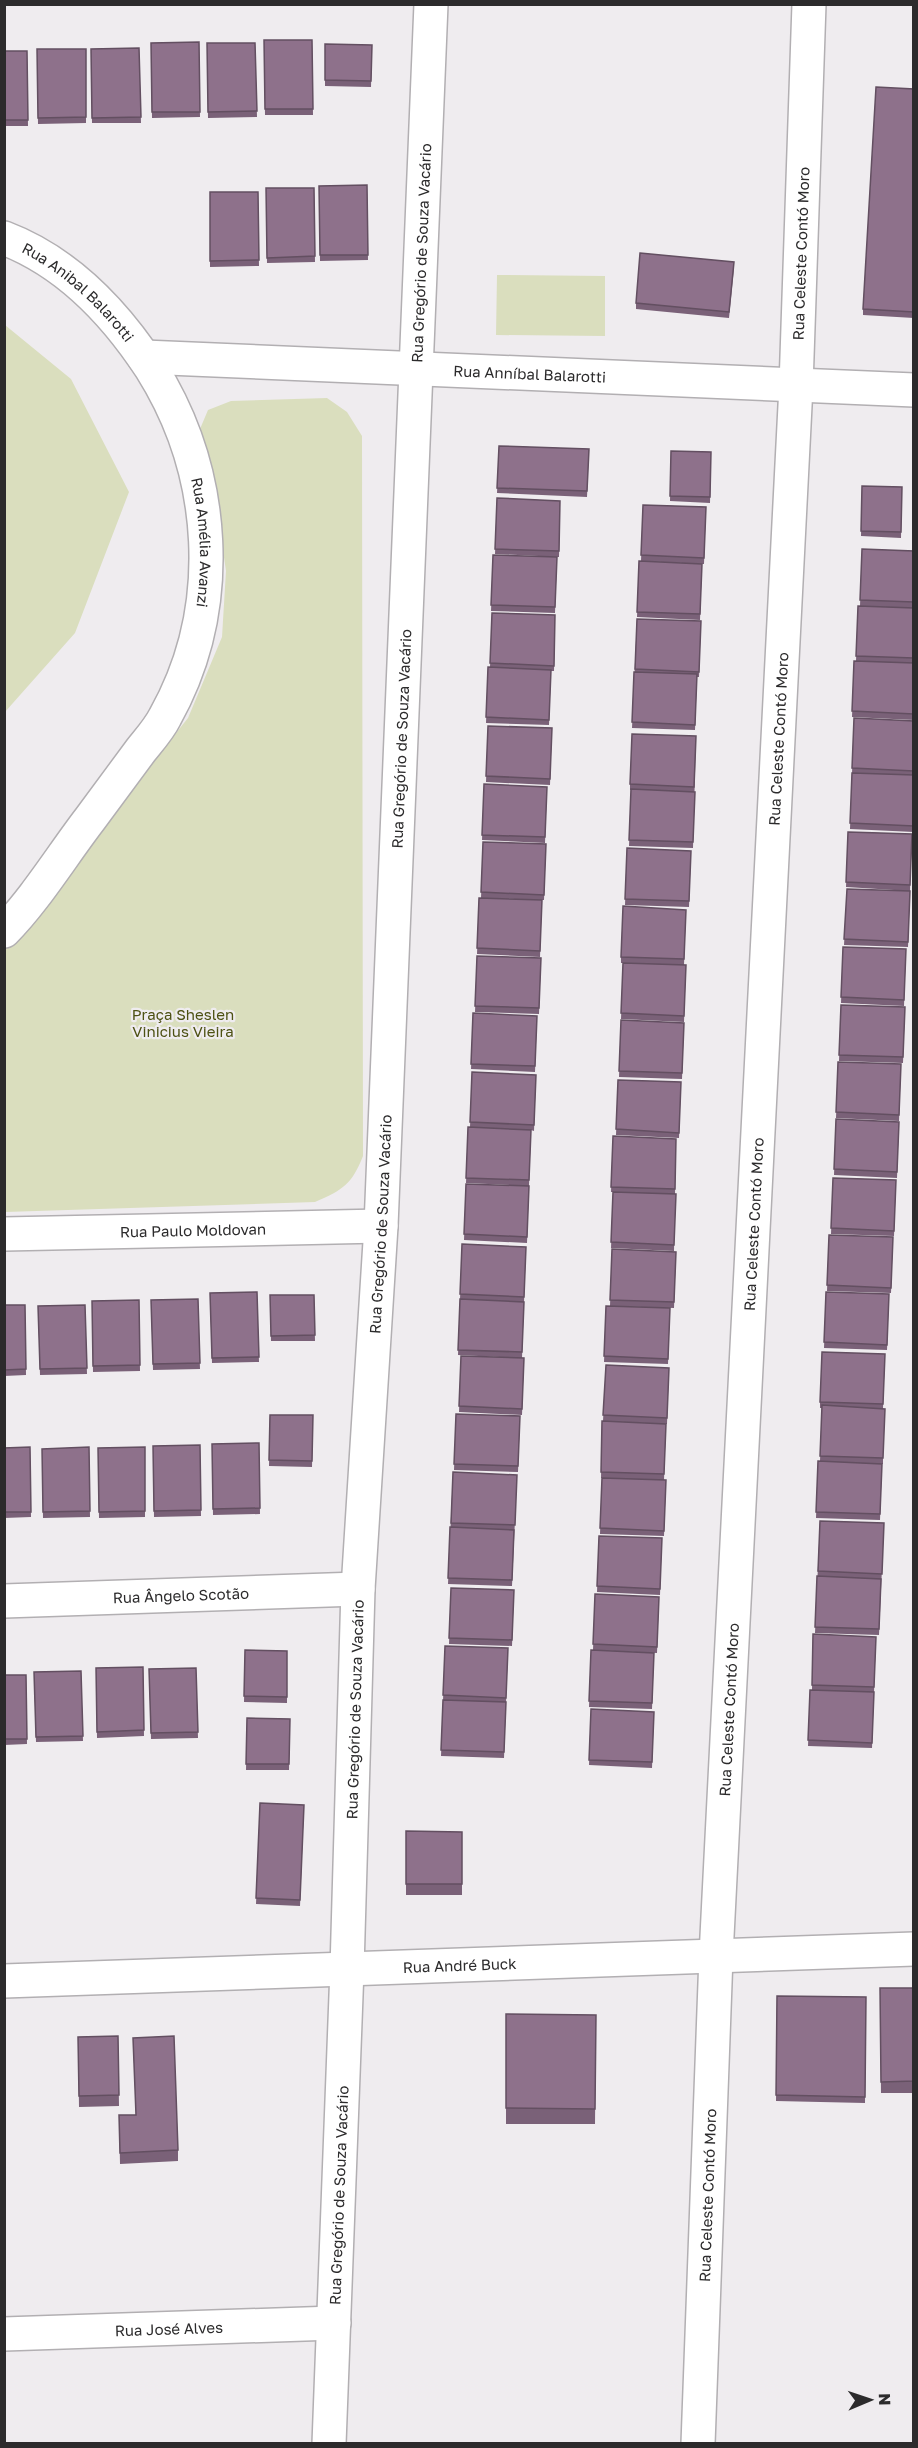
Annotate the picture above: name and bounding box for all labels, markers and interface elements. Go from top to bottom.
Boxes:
street label: Rua Gregório de Souza Vacário [407,143,434,363]
street label: Rua Celeste Contó Moro [789,166,812,341]
street label: Rua Anibal Balarotti [19,238,138,345]
street label: Rua Anníbal Balarotti [453,361,606,386]
street label: Rua Amélia Avanzi [188,475,215,609]
street label: Rua Gregório de Souza Vacário [387,629,414,849]
street label: Rua Celeste Contó Moro [765,652,791,826]
park label: Praça Sheslen Vinicius Vieira [132,1005,234,1040]
street label: Rua Gregório de Souza Vacário [365,1114,395,1334]
street label: Rua Celeste Contó Moro [740,1137,767,1311]
street label: Rua Paulo Moldovan [120,1219,266,1241]
street label: Rua Ângelo Scotão [113,1584,249,1606]
street label: Rua Gregório de Souza Vacário [342,1599,367,1820]
street label: Rua Celeste Contó Moro [715,1622,742,1797]
street label: Rua André Buck [403,1954,517,1976]
street label: Rua Gregório de Souza Vacário [325,2085,352,2305]
street label: Rua Celeste Contó Moro [695,2108,719,2282]
street label: Rua José Alves [115,2318,223,2339]
north arrow [840,2370,900,2430]
text: N [875,2393,895,2406]

